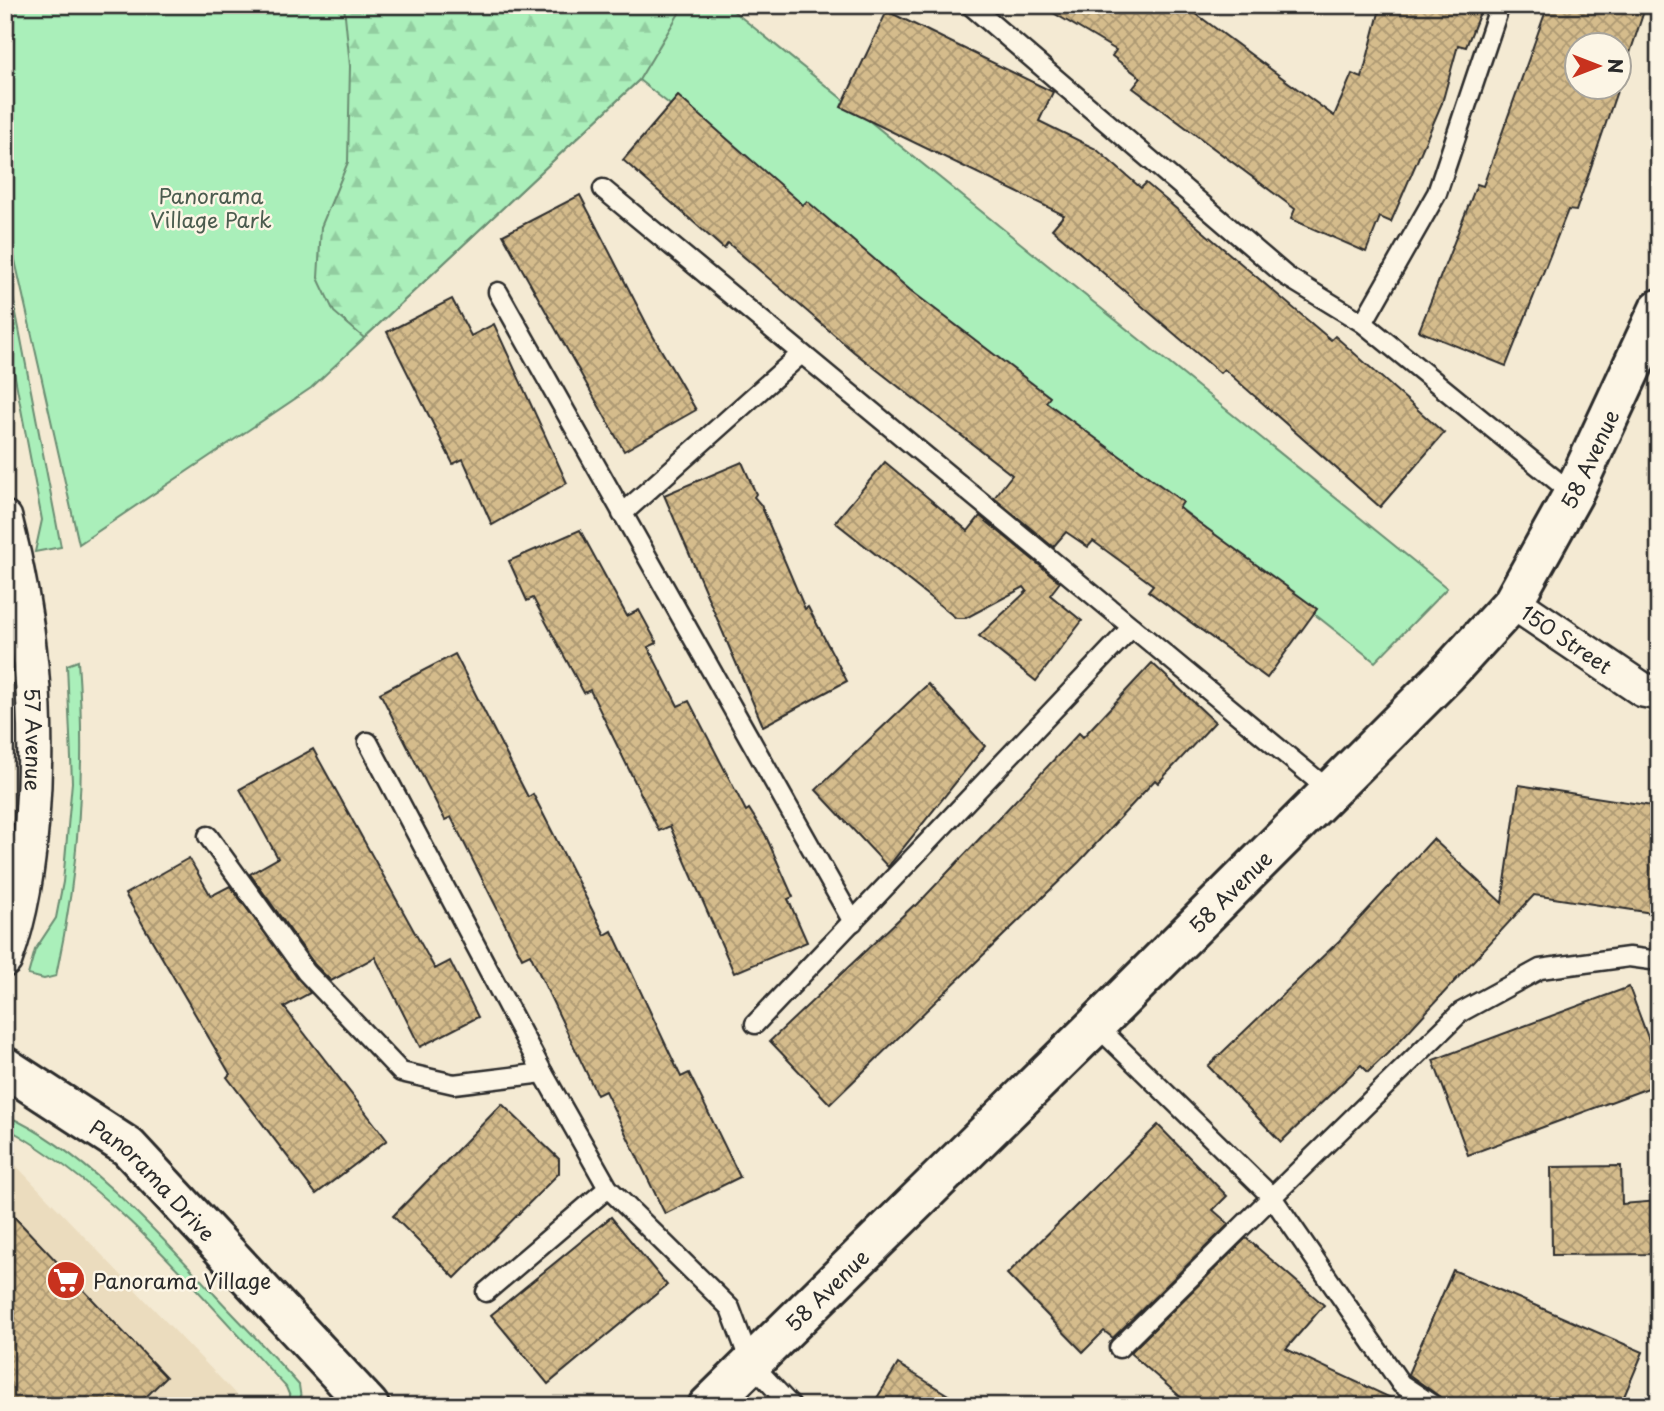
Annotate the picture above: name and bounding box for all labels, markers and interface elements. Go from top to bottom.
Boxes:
north arrow [1562,32,1632,102]
text: N [1602,58,1630,74]
park label: Panorama Village Park [150,179,272,235]
street label: 58 Avenue [1552,404,1626,515]
street label: 150 Street [1515,596,1619,681]
street label: 57 Avenue [17,687,51,792]
street label: 58 Avenue [1181,842,1279,940]
street label: Panorama Drive [84,1110,223,1248]
street label: 58 Avenue [777,1241,876,1338]
supermarket icon: Panorama Village [45,1259,87,1301]
place label: Panorama Village [93,1264,271,1296]

